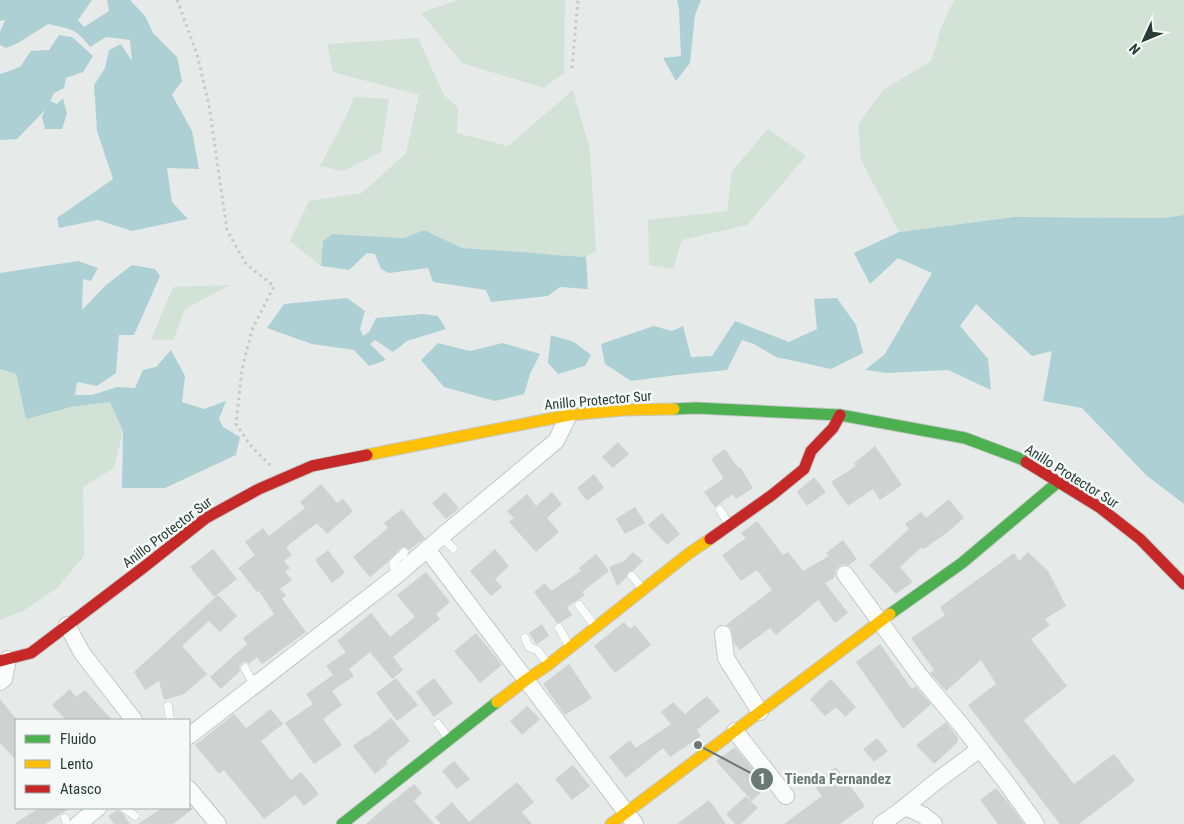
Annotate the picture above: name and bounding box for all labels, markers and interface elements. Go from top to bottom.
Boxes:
north arrow [1119,15,1169,65]
text: N [1126,40,1143,58]
street label: Anillo Protector Sur [544,387,652,413]
street label: Anillo Protector Sur [1022,441,1122,511]
street label: Anillo Protector Sur [119,493,215,571]
legend [15,719,190,809]
text: Fluido [60,730,96,748]
text: Lento [60,755,93,773]
callout: Tienda Fernandez [749,764,901,794]
text: 1 [758,770,766,788]
text: Tienda Fernandez [785,770,892,788]
text: Atasco [60,780,101,798]

